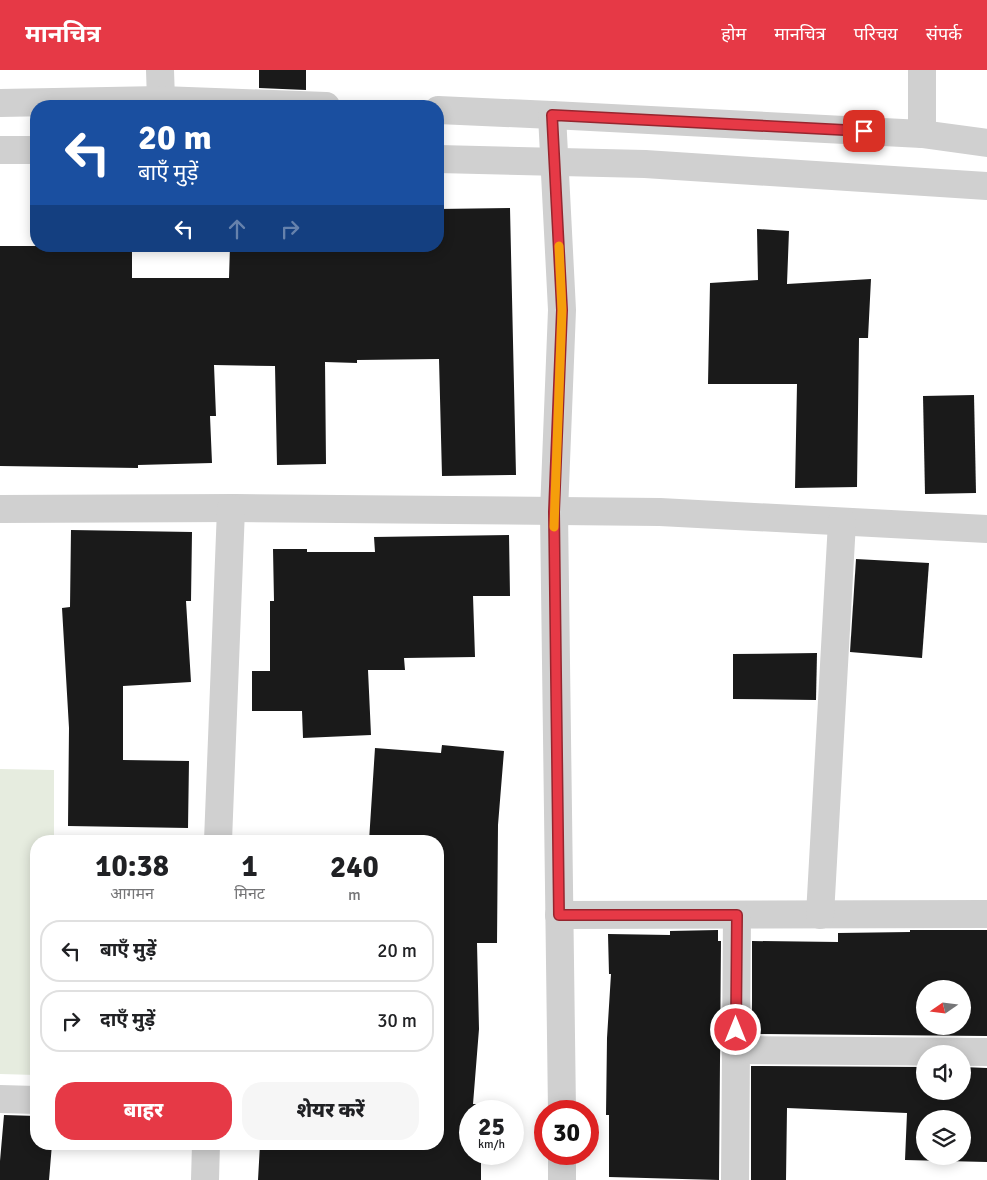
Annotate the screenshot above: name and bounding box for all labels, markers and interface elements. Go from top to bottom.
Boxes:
text: मानचित्र [25,19,101,49]
text: होम [721,23,746,45]
text: मानचित्र [774,23,826,45]
text: परिचय [854,23,898,45]
text: संपर्क [926,23,962,45]
pin [843,110,885,152]
text: 20 m [138,116,212,159]
icon: arrive [850,117,878,145]
icon: left [55,120,120,185]
text: बाएँ मुड़ें [138,159,198,186]
icon: left [170,215,198,243]
icon: ahead [223,215,251,243]
icon: right [276,215,304,243]
text: 10:38 [95,848,169,885]
text: 1 [241,848,258,885]
text: 240 [330,849,379,886]
text: आगमन [110,884,154,904]
text: मिनट [234,884,265,904]
text: m [348,885,361,905]
icon: left [57,937,85,965]
text: बाएँ मुड़ें [100,938,156,962]
text: 20 m [377,939,417,963]
north arrow [916,980,971,1035]
map controls [916,980,971,1165]
position arrow [709,1003,761,1055]
icon: right [57,1007,85,1035]
text: दाएँ मुड़ें [100,1008,155,1032]
text: 30 m [377,1009,417,1033]
button: sound [916,1045,971,1100]
button: बाहर [55,1082,232,1140]
button: शेयर करें [242,1082,419,1140]
speed limit sign: 30 [534,1100,599,1165]
button: layers [916,1110,971,1165]
text: 25 [478,1111,505,1142]
text: km/h [478,1137,505,1152]

